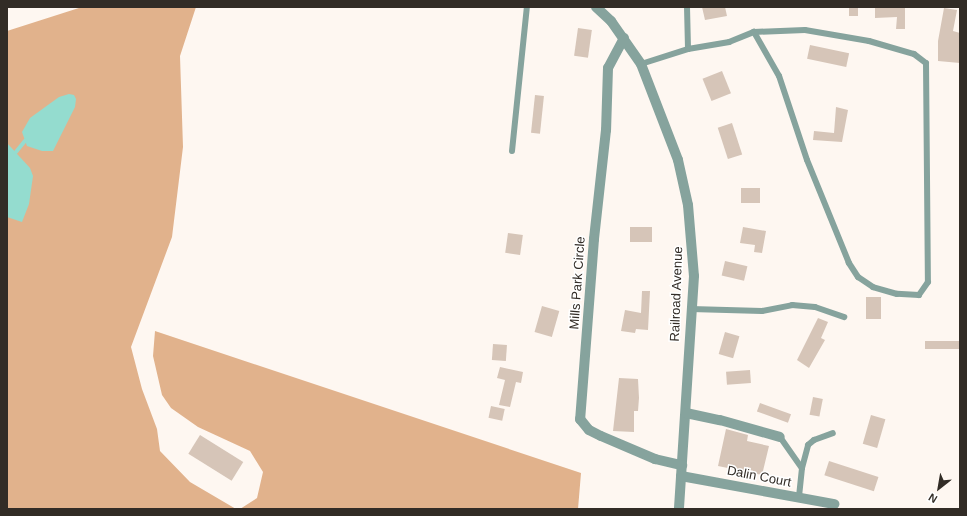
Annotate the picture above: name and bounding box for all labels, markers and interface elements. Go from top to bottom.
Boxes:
street label: Mills Park Circle [567,236,589,330]
street label: Railroad Avenue [668,246,686,342]
street label: Dalin Court [726,463,792,491]
north arrow [919,468,959,508]
text: N [926,491,939,505]

